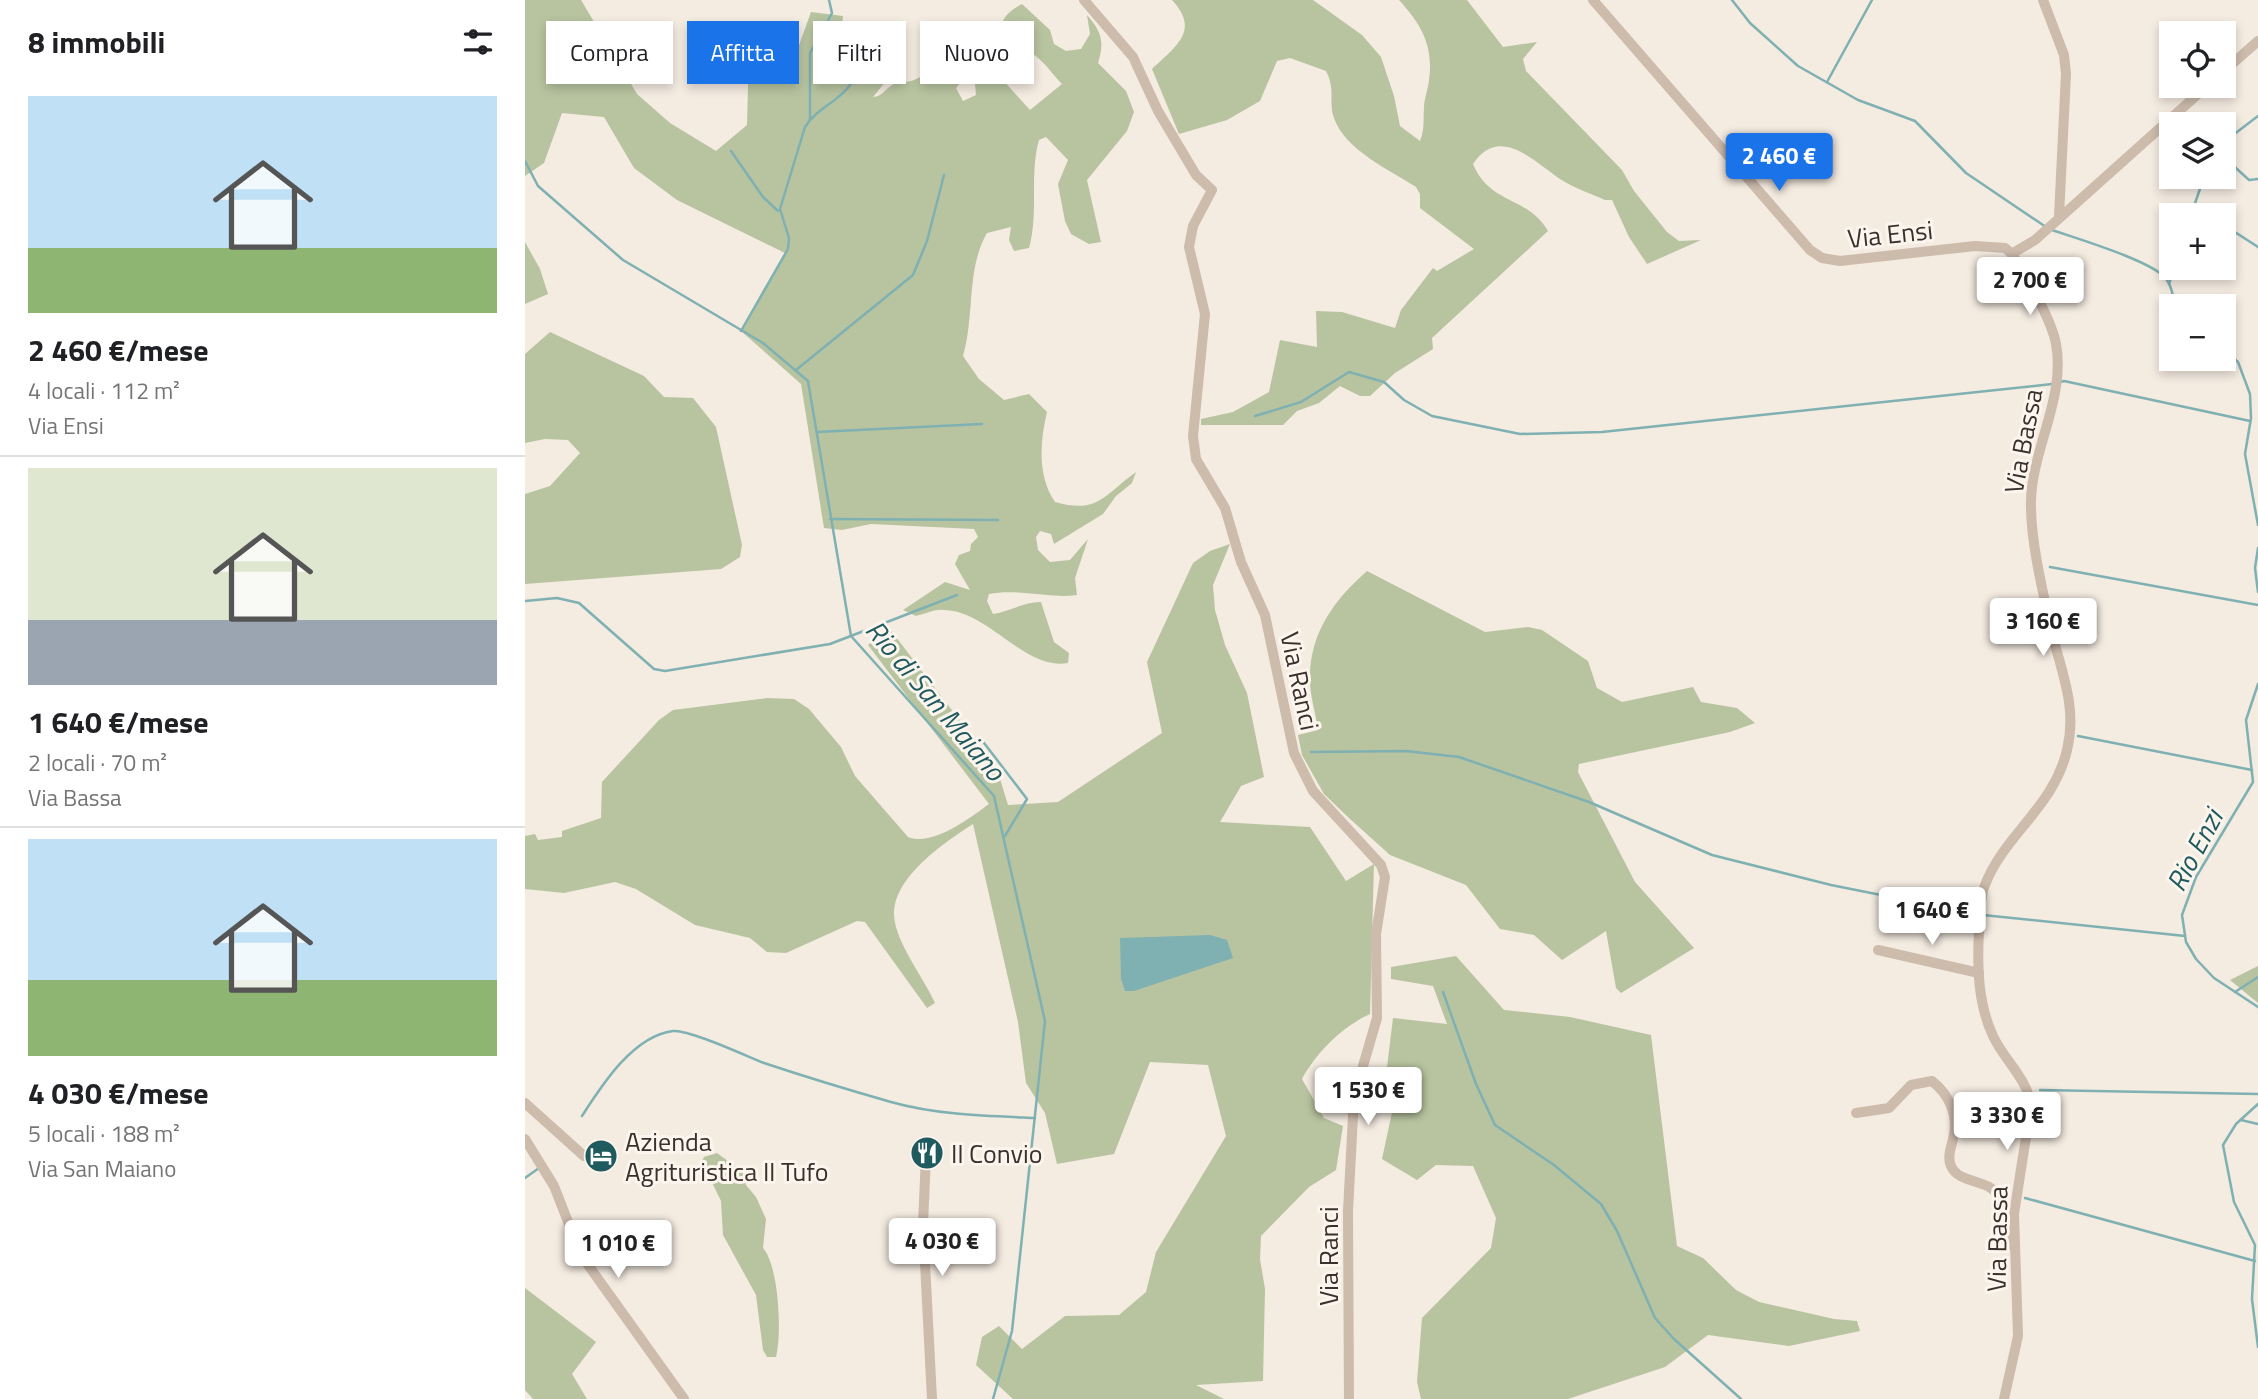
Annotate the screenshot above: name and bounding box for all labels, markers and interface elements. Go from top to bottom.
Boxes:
text: 8 immobili [28,19,165,65]
chip: Compra [546,21,673,84]
chip: Affitta [687,21,799,84]
chip: Filtri [813,21,906,84]
chip: Nuovo [920,21,1034,84]
map controls [2159,21,2236,371]
button: locate [2159,21,2236,98]
icon: filters [459,23,497,61]
button: layers [2159,112,2236,189]
pin: 2 460 € [1714,134,1844,193]
text: 2 460 € [1742,138,1816,173]
icon: home [200,142,326,268]
button: + [2159,203,2236,280]
street label: Via Ensi [1845,210,1935,258]
pin: 2 700 € [1965,258,2095,317]
text: 2 700 € [1993,262,2067,297]
button: − [2159,294,2236,371]
text: 2 460 €/mese [28,327,208,373]
text: 4 locali · 112 m² [28,373,180,408]
street label: Via Bassa [1994,385,2052,497]
text: Via Ensi [28,408,104,443]
icon: home [200,514,326,640]
pin: 3 160 € [1978,598,2108,658]
text: 3 160 € [2006,603,2080,638]
water label: Rio di San Maiano [856,610,1017,791]
street label: Via Ranci [1271,628,1329,734]
text: 1 640 €/mese [28,699,208,745]
text: 2 locali · 70 m² [28,745,167,780]
text: Via Bassa [28,780,122,815]
water label: Rio Enzi [2155,799,2235,899]
icon: home [200,885,326,1011]
pin: 1 640 € [1867,888,1997,947]
text: 1 640 € [1895,892,1969,927]
pin: 1 530 € [1303,1068,1433,1127]
text: 4 030 €/mese [28,1070,208,1116]
text: 1 530 € [1331,1072,1405,1107]
pin: 3 330 € [1942,1092,2072,1152]
text: 3 330 € [1970,1097,2044,1132]
text: 5 locali · 188 m² [28,1116,180,1151]
place label: Azienda Agrituristica Il Tufo [625,1122,828,1191]
restaurant icon: Il Convio [908,1134,946,1172]
place label: Il Convio [951,1134,1043,1173]
hotel icon: Azienda Agrituristica Il Tufo [582,1137,620,1175]
text: Via San Maiano [28,1151,176,1186]
street label: Via Bassa [1977,1186,2017,1292]
street label: Via Ranci [1309,1206,1348,1306]
pin: 4 030 € [877,1218,1007,1278]
pin: 1 010 € [553,1220,683,1280]
text: 4 030 € [905,1223,979,1258]
text: 1 010 € [581,1225,655,1260]

